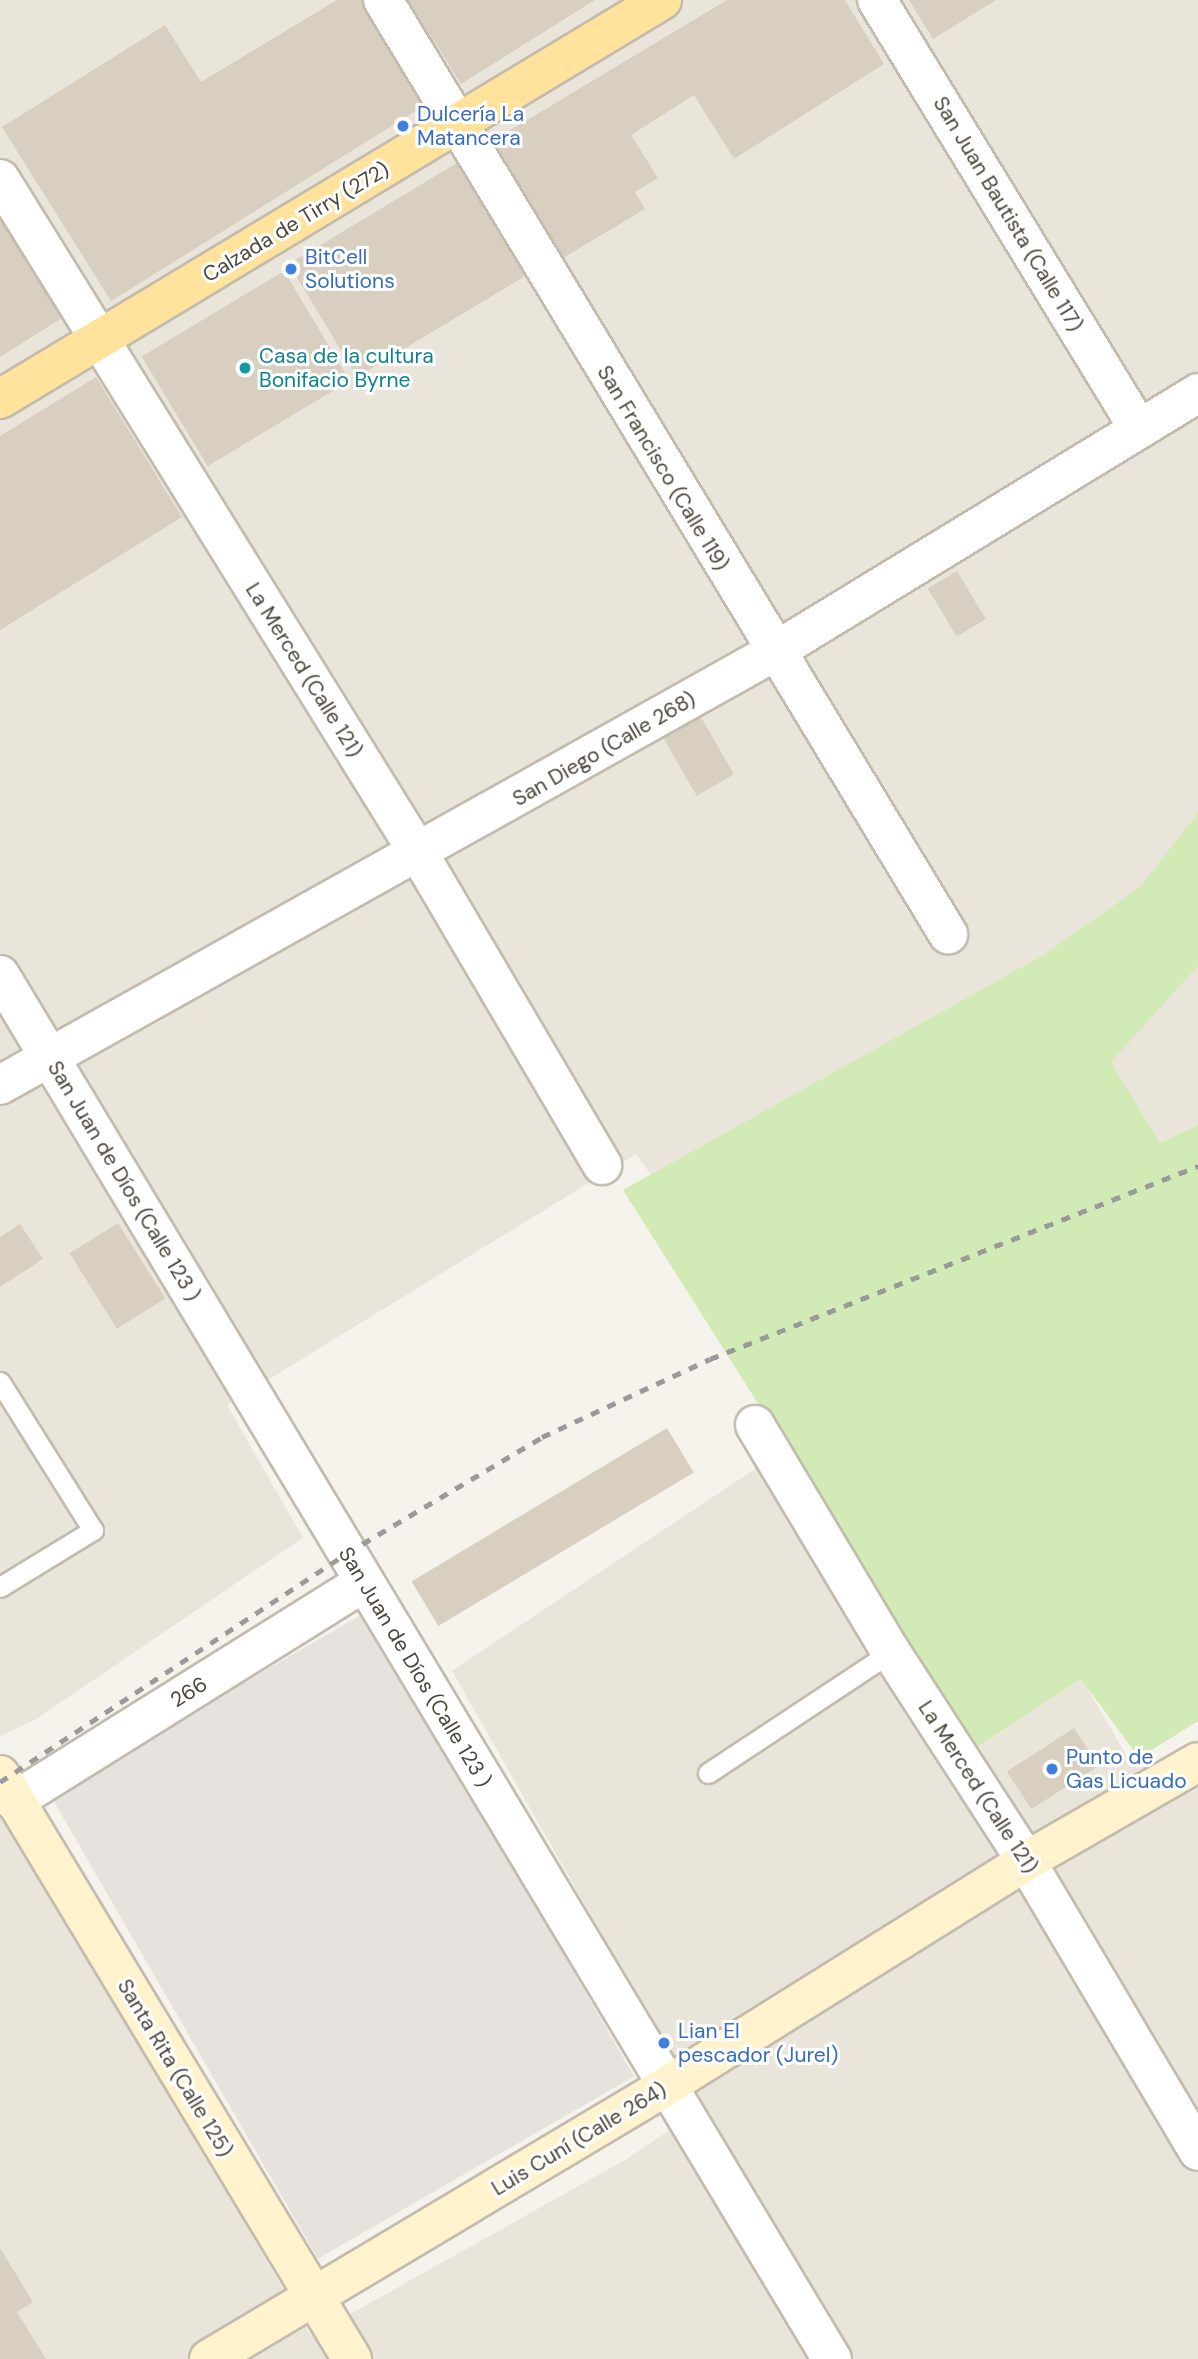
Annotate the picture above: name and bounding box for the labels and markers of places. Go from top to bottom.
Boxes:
place label: Dulcería La Matancera [417,101,524,151]
marker: Dulcería La Matancera [395,118,411,134]
place label: BitCell Solutions [305,244,395,294]
marker: BitCell Solutions [283,261,299,277]
place label: Casa de la cultura Bonifacio Byrne [259,343,434,393]
marker: Casa de la cultura Bonifacio Byrne [237,360,253,376]
place label: Punto de Gas Licuado [1066,1744,1187,1794]
marker: Punto de Gas Licuado [1044,1761,1060,1777]
place label: Lian El pescador (Jurel) [678,2018,838,2068]
marker: Lian El pescador (Jurel) [656,2035,672,2051]

